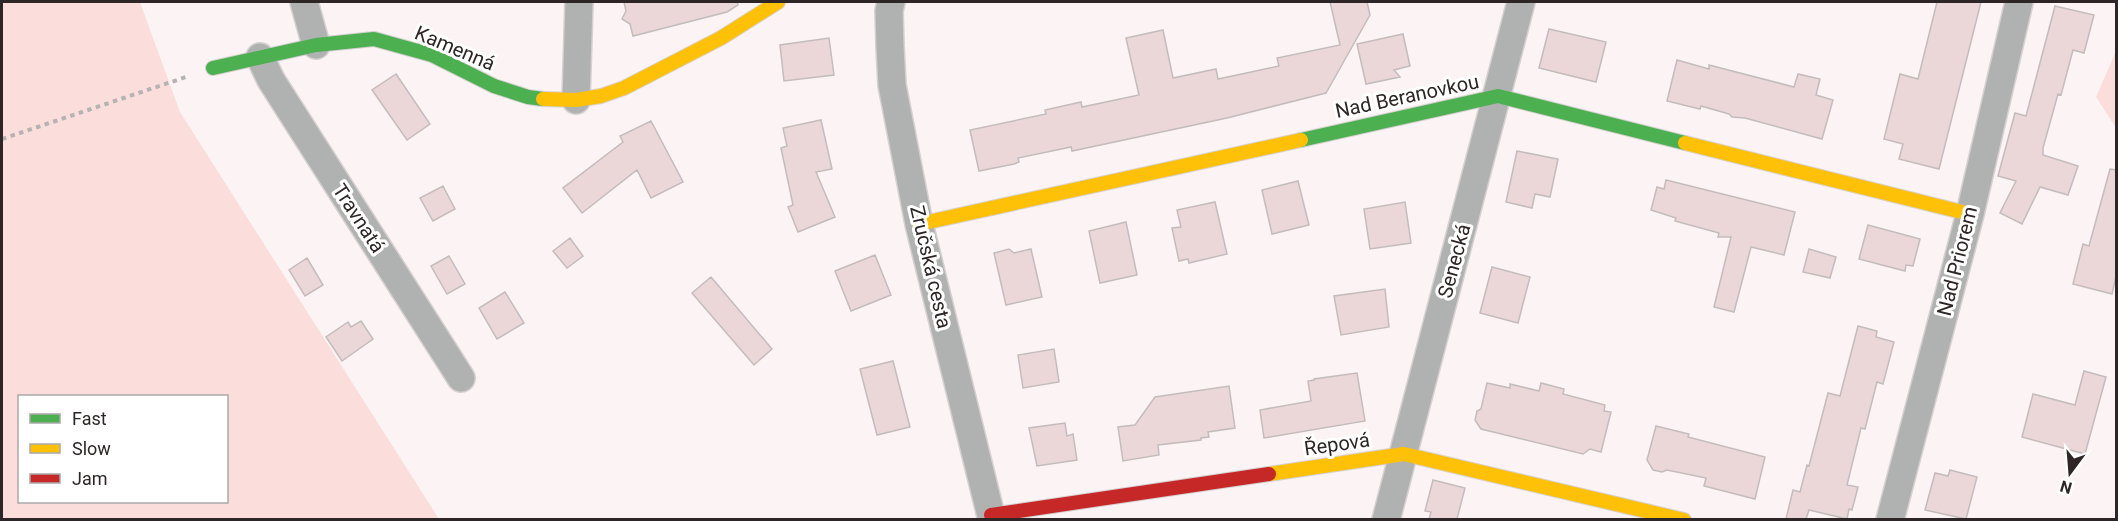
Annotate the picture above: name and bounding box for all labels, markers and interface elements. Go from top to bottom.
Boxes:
street label: Kamenná [411,20,499,76]
street label: Nad Beranovkou [1333,69,1481,123]
street label: Travnatá [328,179,390,257]
street label: Zručská cesta [905,203,957,331]
street label: Nad Priorem [1932,204,1982,318]
street label: Senecká [1433,221,1475,301]
legend [18,395,228,503]
text: Fast [72,408,107,429]
street label: Řepová [1303,428,1371,460]
text: Slow [72,438,111,459]
north arrow [2040,443,2100,503]
text: Jam [72,468,108,489]
text: N [2058,476,2074,498]

